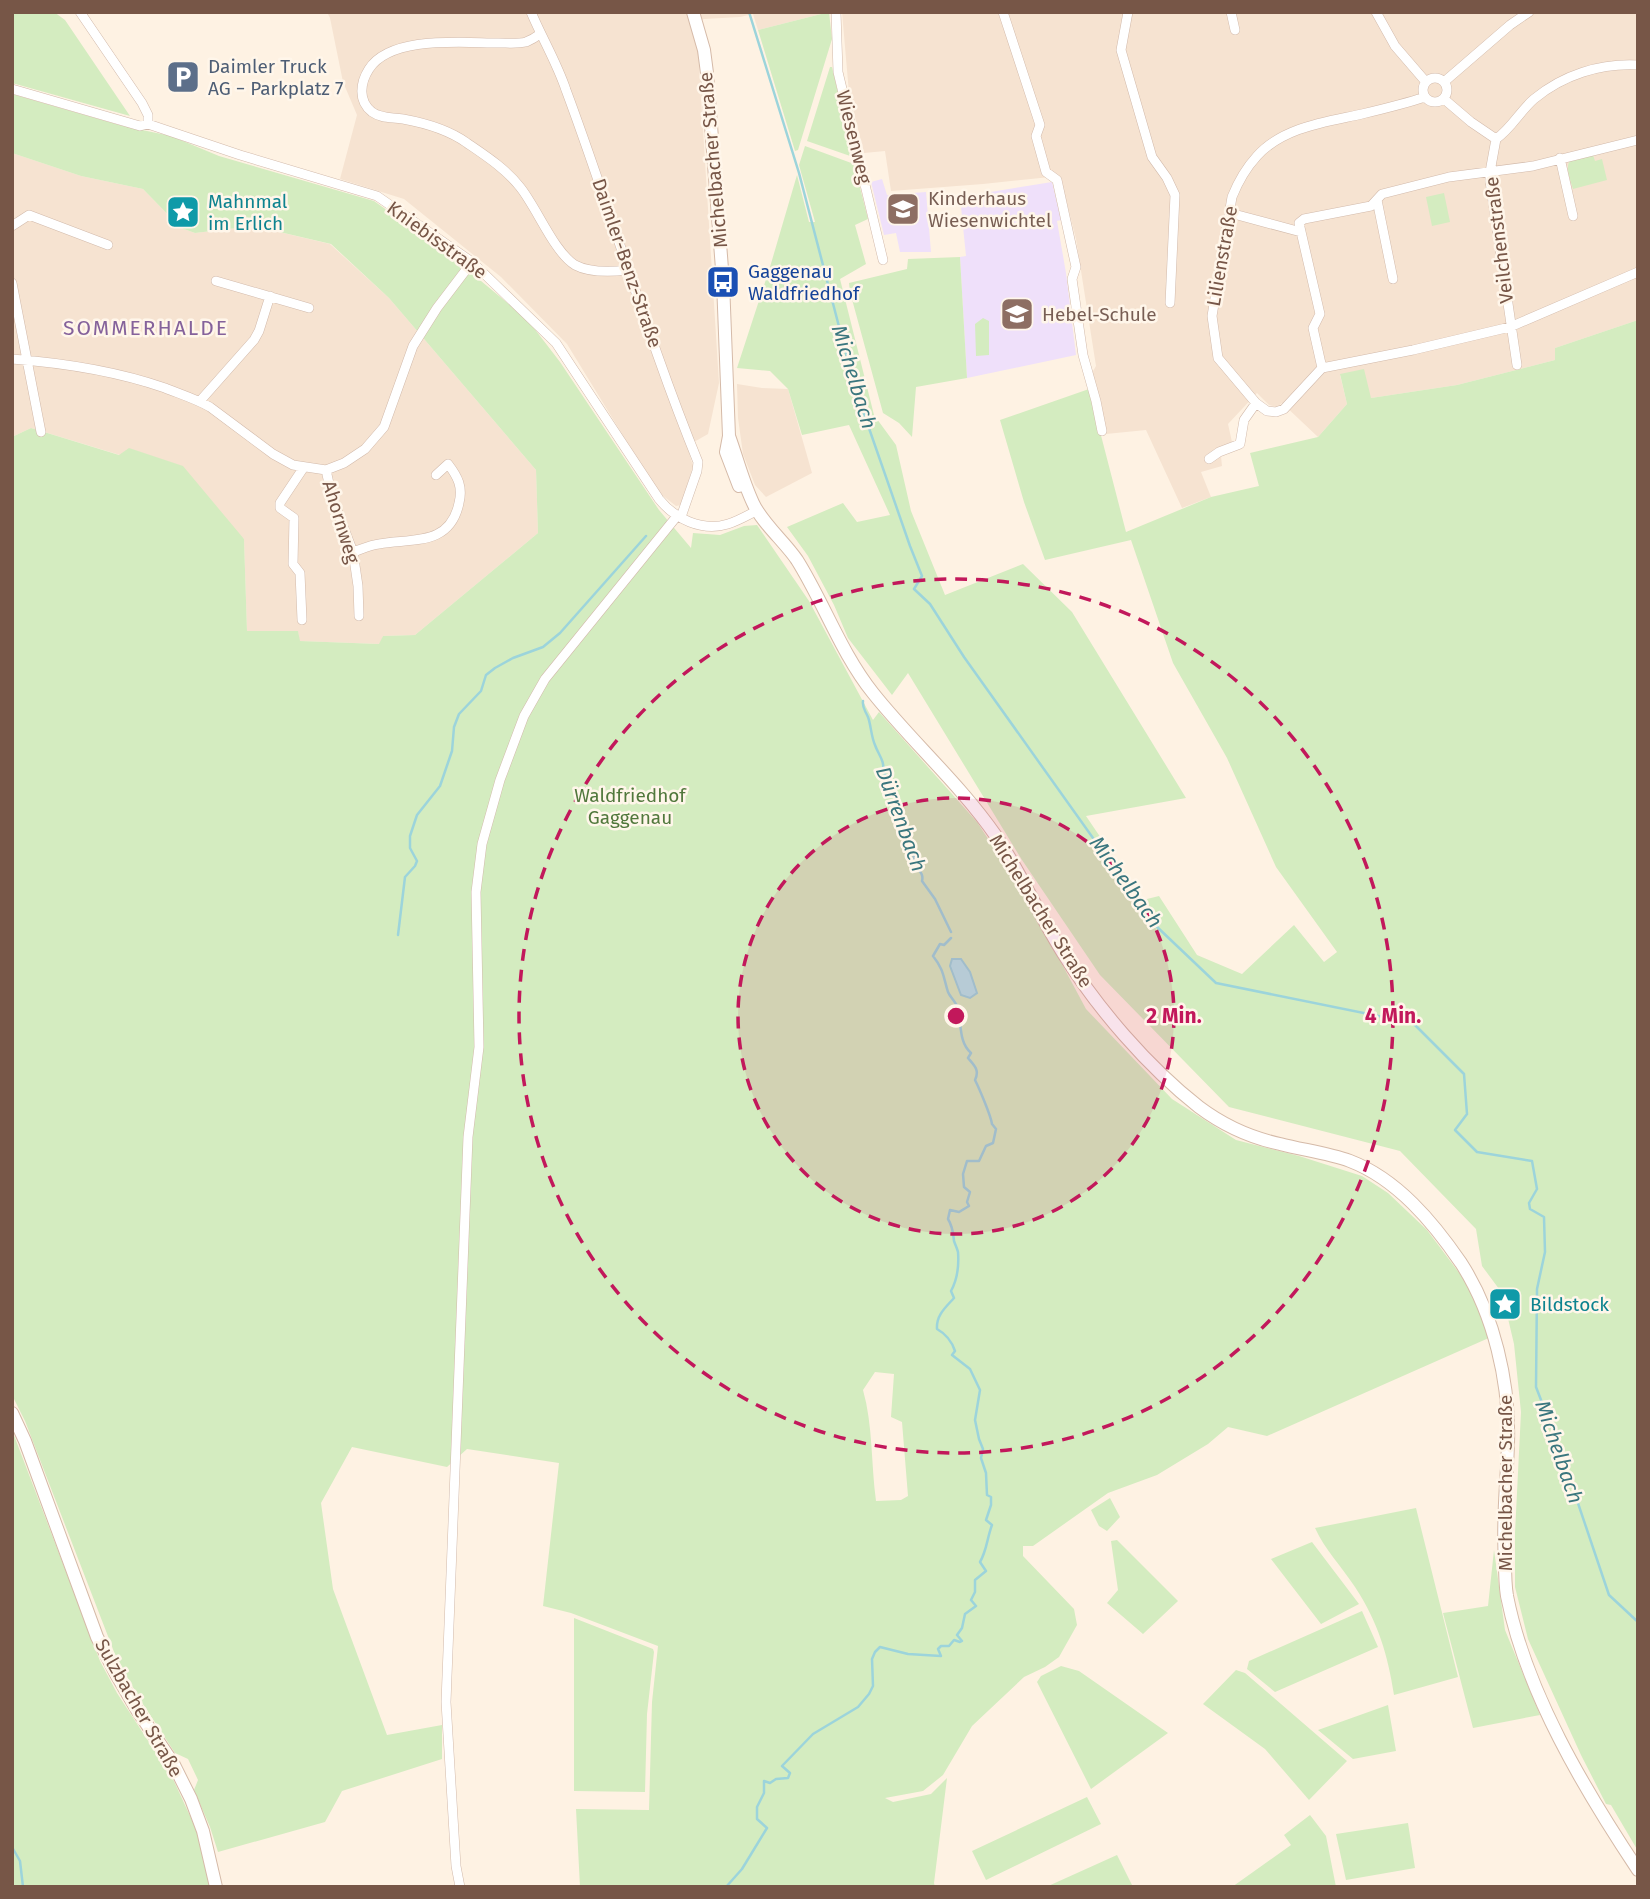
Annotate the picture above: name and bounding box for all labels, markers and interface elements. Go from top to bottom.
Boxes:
place label: Daimler Truck AG − Parkplatz 7 [208,55,343,100]
parking icon: Daimler Truck AG − Parkplatz 7 [164,58,202,96]
street label: Michelbacher Straße [694,71,732,249]
street label: Wiesenweg [831,88,877,186]
street label: Daimler-Benz-Straße [587,175,667,351]
street label: Veilchenstraße [1480,175,1518,305]
place label: Kinderhaus Wiesenwichtel [928,187,1052,232]
place label: Mahnmal im Erlich [208,190,288,235]
school or university icon: Kinderhaus Wiesenwichtel [884,190,922,228]
place icon: Mahnmal im Erlich [164,193,202,231]
street label: Kniebisstraße [383,196,491,284]
street label: Lilienstraße [1202,204,1242,308]
place label: Gaggenau Waldfriedhof [748,260,861,305]
bus stop icon: Gaggenau Waldfriedhof [704,263,742,301]
school or university icon: Hebel-Schule [998,295,1036,333]
place label: Hebel-Schule [1042,303,1157,326]
district label: SOMMERHALDE [63,315,229,341]
water label: Michelbach [826,322,882,432]
street label: Ahornweg [318,478,365,566]
water label: Dürrenbach [870,763,932,875]
park label: Waldfriedhof Gaggenau [574,784,687,829]
street label: Michelbacher Straße [984,830,1098,992]
water label: Michelbach [1084,831,1168,933]
text: 2 Min. [1146,1003,1202,1029]
text: 4 Min. [1365,1003,1421,1029]
centre of rings [944,1004,968,1028]
place icon: Bildstock [1486,1285,1524,1323]
place label: Bildstock [1530,1293,1609,1316]
street label: Michelbacher Straße [1494,1395,1517,1571]
water label: Michelbach [1529,1397,1589,1507]
street label: Sulzbacher Straße [90,1635,188,1781]

